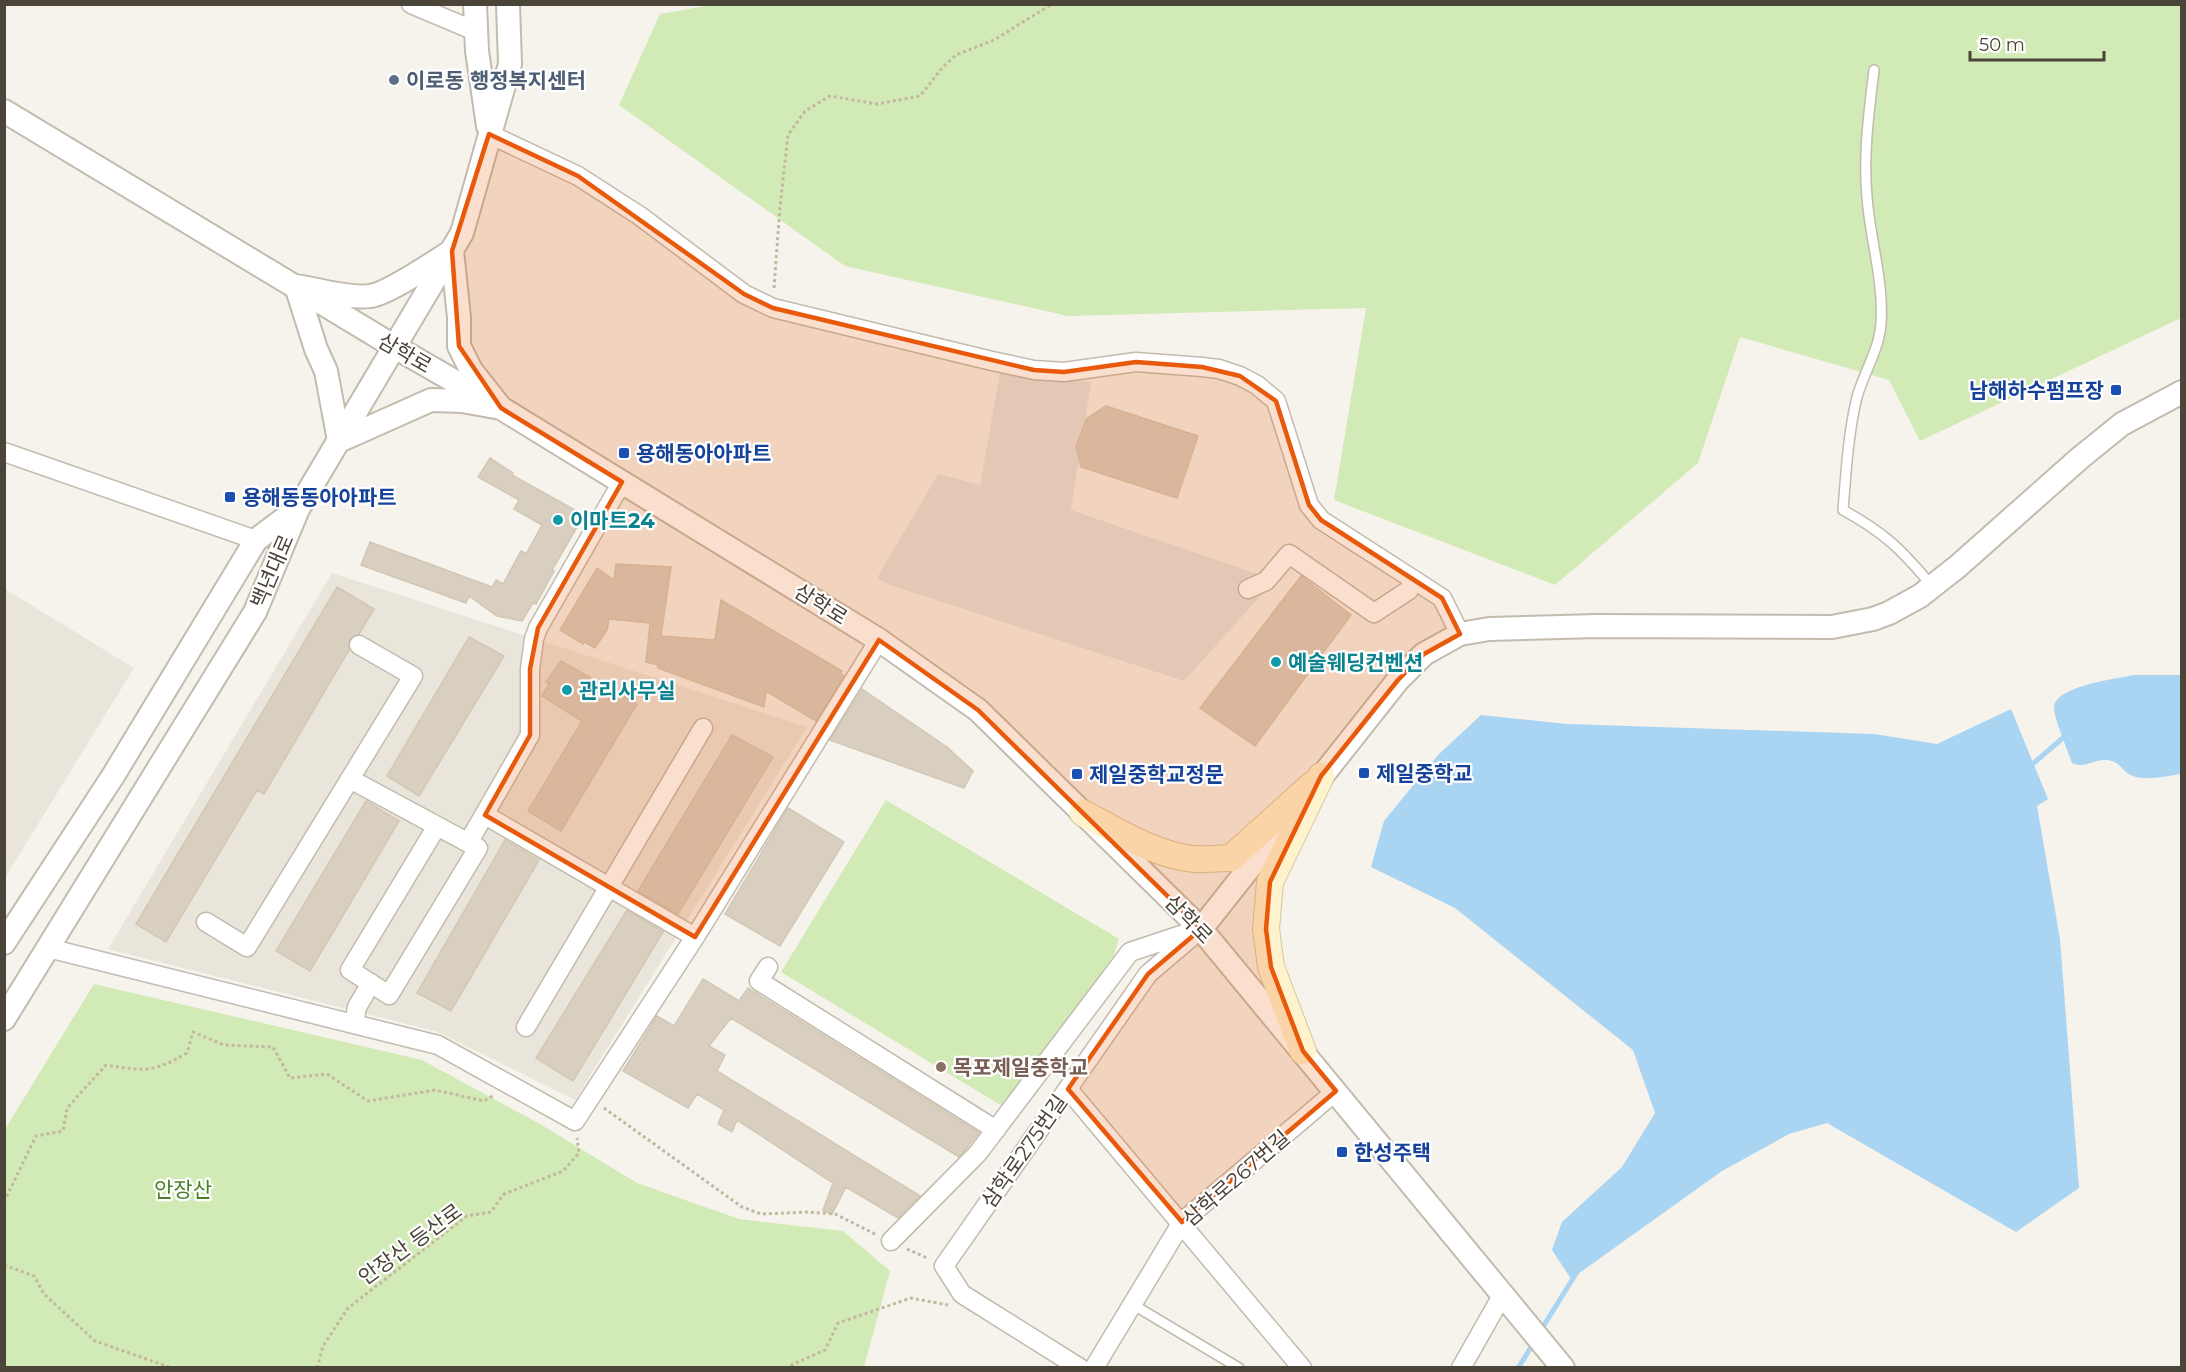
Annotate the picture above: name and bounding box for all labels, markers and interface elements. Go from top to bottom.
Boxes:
scale bar [1970,24,2104,62]
text: 50 m [1979,34,2025,56]
place label: 이로동 행정복지센터 [406,68,586,93]
marker: 이로동 행정복지센터 [387,73,401,87]
street label: 삼학로 [374,328,436,378]
place label: 남해하수펌프장 [1969,378,2104,403]
marker: 남해하수펌프장 [2109,383,2123,397]
place label: 용해동아아파트 [636,441,771,466]
marker: 용해동아아파트 [617,446,631,460]
place label: 용해동동아아파트 [242,485,397,510]
marker: 용해동동아아파트 [223,490,237,504]
place label: 이마트24 [570,508,655,533]
marker: 이마트24 [551,513,565,527]
street label: 백년대로 [245,531,299,611]
street label: 삼학로 [790,578,852,630]
place label: 예술웨딩컨벤션 [1288,650,1423,675]
marker: 예술웨딩컨벤션 [1269,655,1283,669]
place label: 관리사무실 [579,678,676,703]
marker: 관리사무실 [560,683,574,697]
place label: 제일중학교 [1376,761,1473,786]
place label: 제일중학교정문 [1089,762,1224,787]
marker: 제일중학교 [1357,766,1371,780]
marker: 제일중학교정문 [1070,767,1084,781]
street label: 삼학로 [1160,889,1218,949]
place label: 목포제일중학교 [953,1055,1088,1080]
marker: 목포제일중학교 [934,1060,948,1074]
street label: 삼학로275번길 [976,1090,1072,1212]
street label: 삼학로267번길 [1177,1125,1295,1231]
place label: 한성주택 [1354,1140,1431,1165]
marker: 한성주택 [1335,1145,1349,1159]
park label: 안장산 [154,1177,212,1202]
street label: 안장산 등산로 [354,1198,466,1290]

